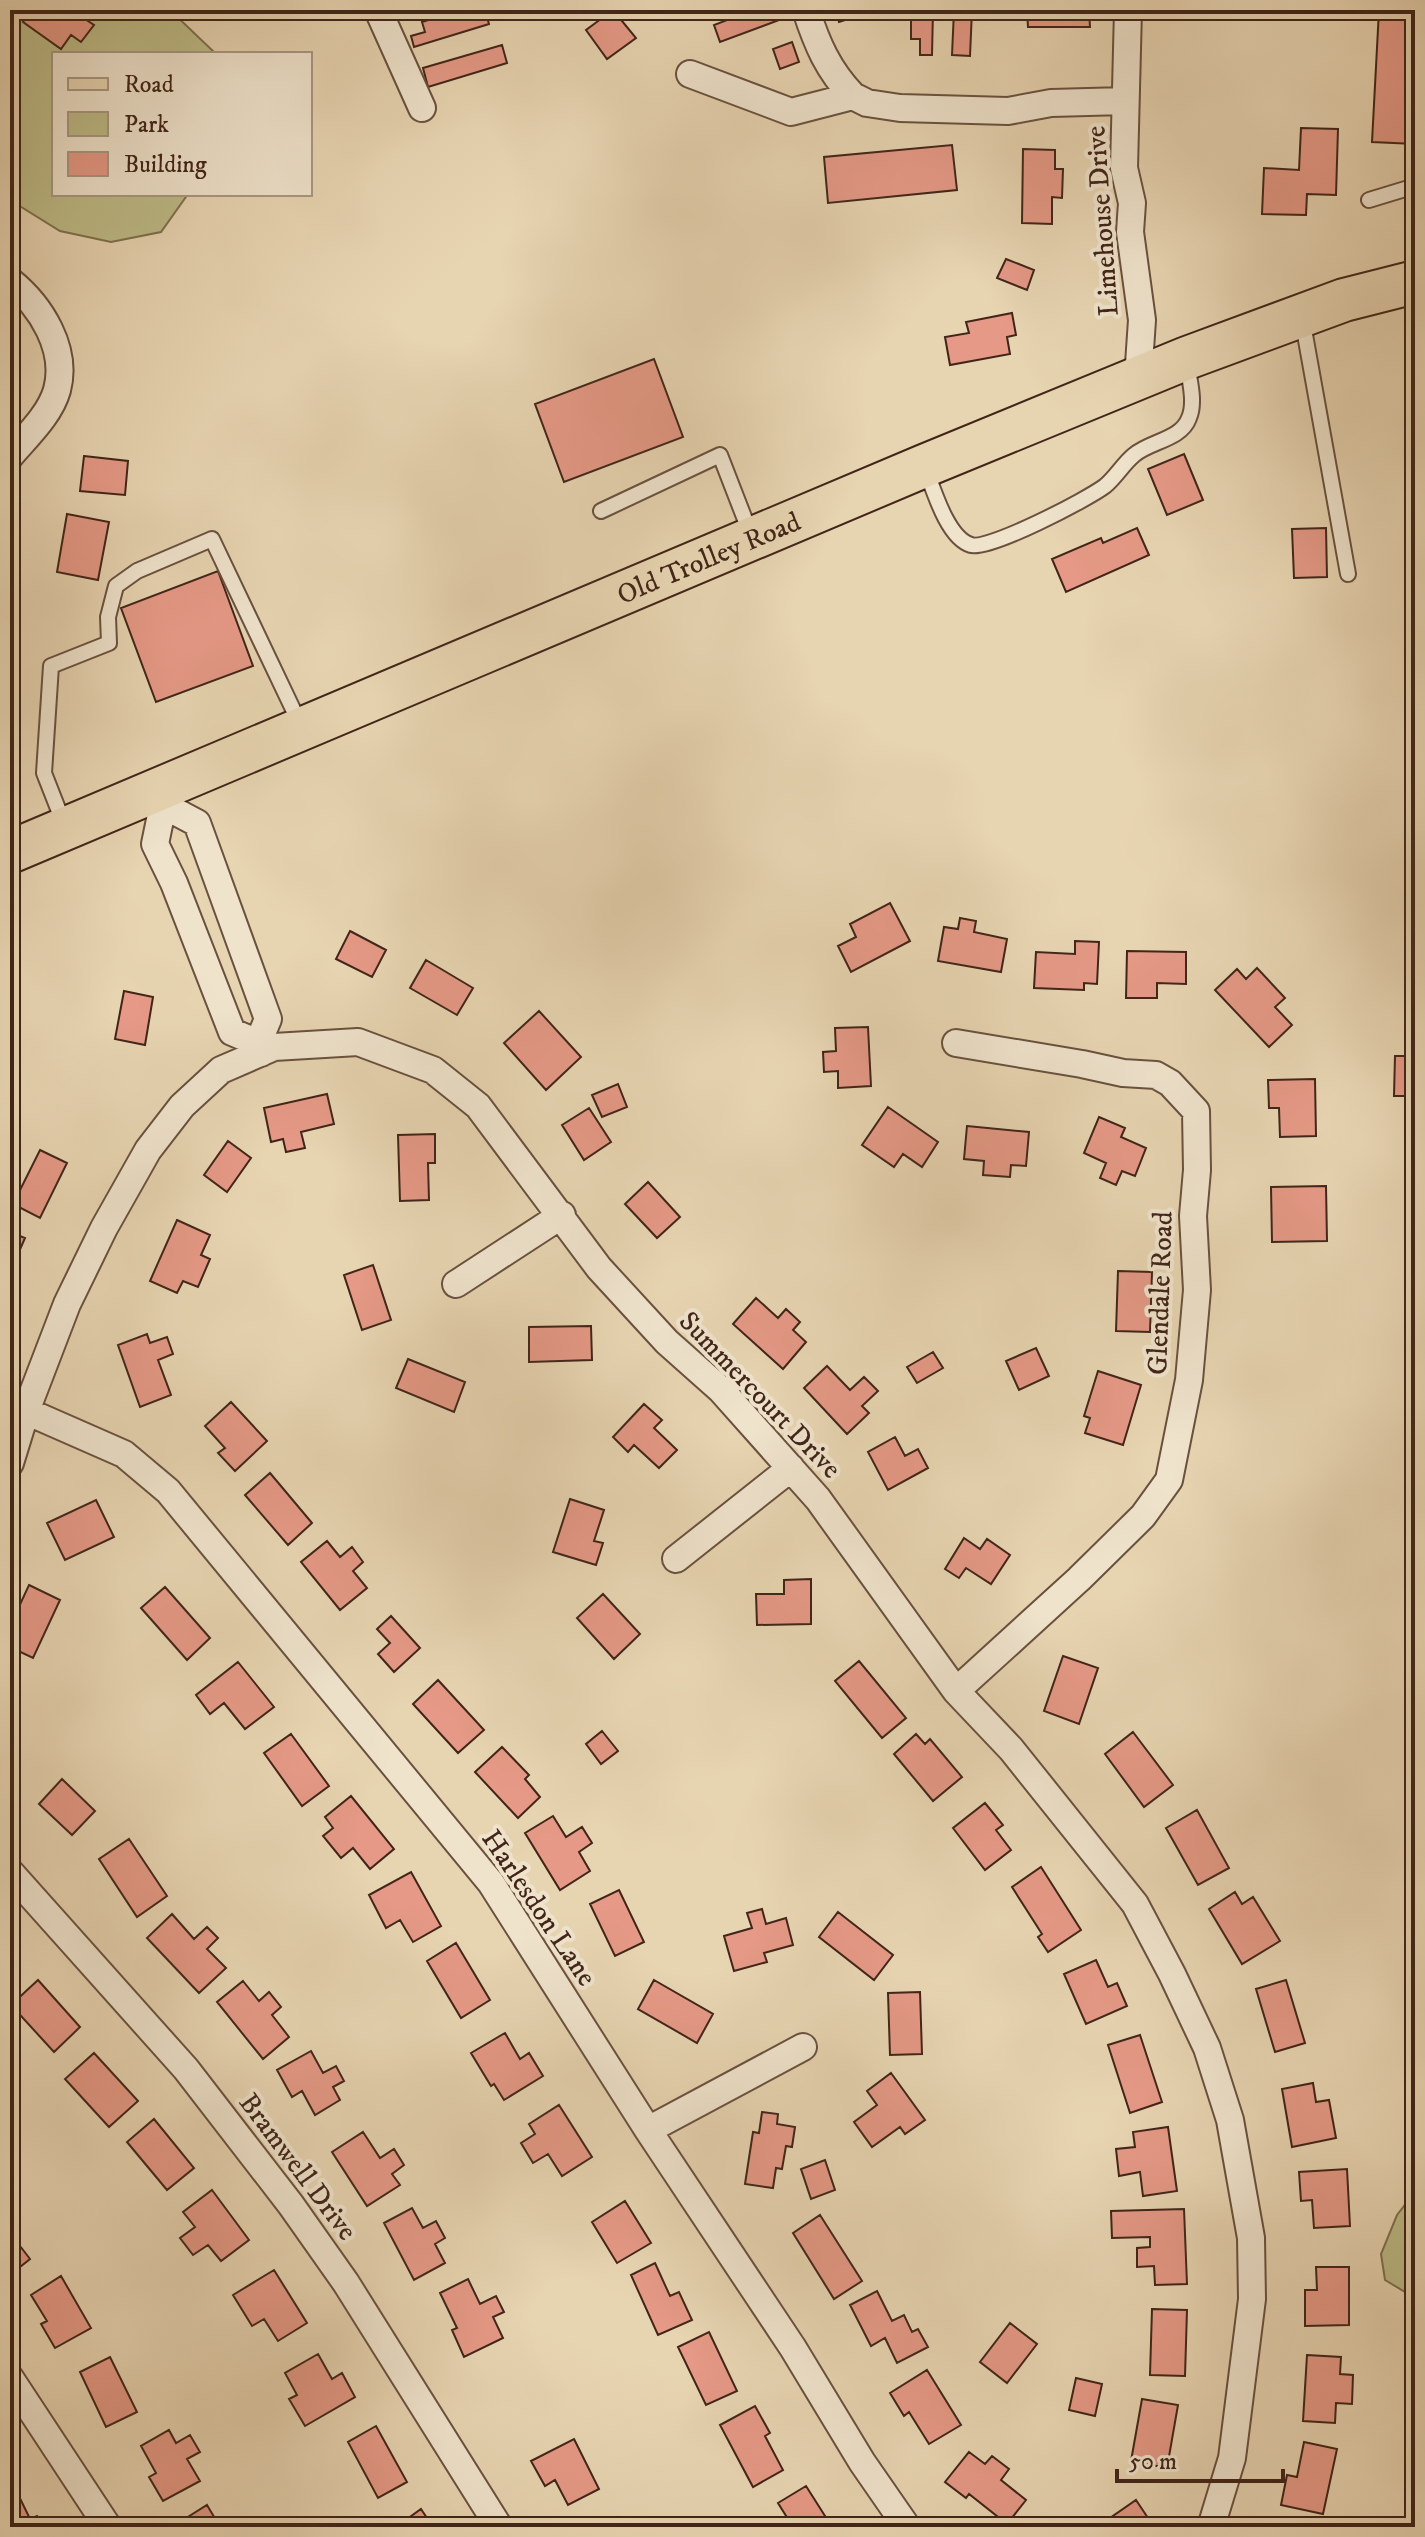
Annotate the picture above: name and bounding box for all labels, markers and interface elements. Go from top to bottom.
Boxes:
legend [52,52,312,196]
text: Road [124,70,174,100]
text: Park [124,110,169,140]
street label: Limehouse Drive [1078,124,1127,317]
text: Building [124,150,207,180]
street label: Old Trolley Road [612,504,806,613]
street label: Glendale Road [1140,1211,1181,1376]
street label: Summercourt Drive [671,1304,849,1486]
street label: Harlesdon Lane [474,1823,604,1993]
street label: Bramwell Drive [231,2086,365,2247]
scale bar [1117,2433,1283,2483]
text: 50 m [1129,2447,1177,2477]

